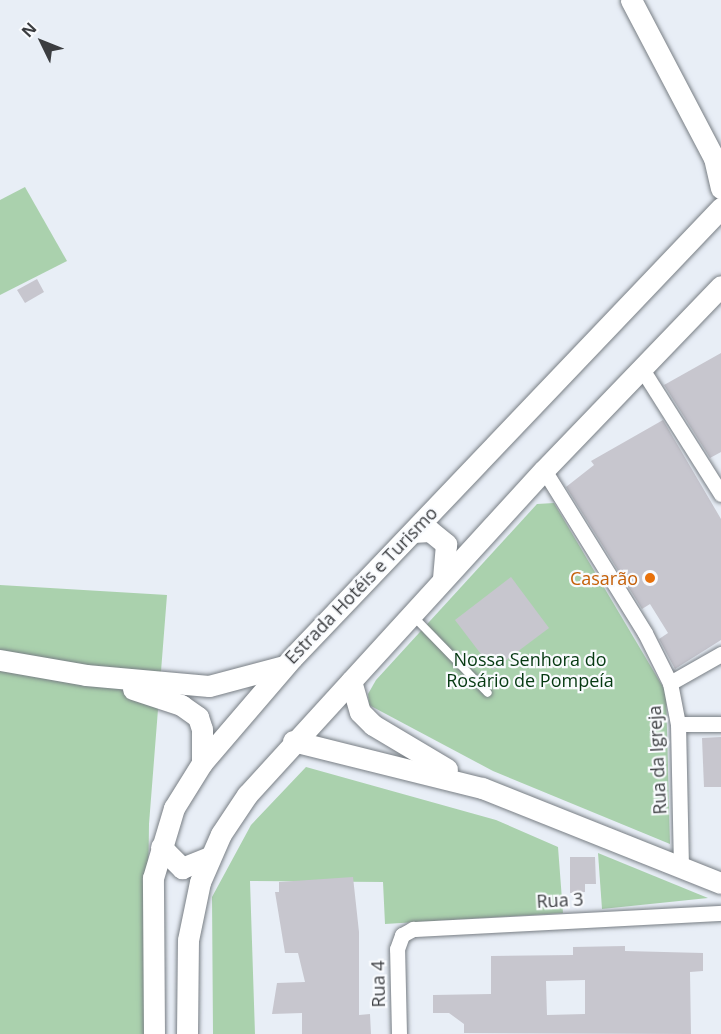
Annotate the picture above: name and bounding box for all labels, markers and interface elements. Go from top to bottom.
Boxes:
north arrow [12,12,72,72]
text: N [16,17,41,42]
street label: Estrada Hotéis e Turismo [280,502,442,668]
place label: Casarão [570,567,638,589]
marker: Casarão [643,571,657,585]
park label: Nossa Senhora do Rosário de Pompeía [446,649,614,692]
street label: Rua da Igreja [643,705,671,815]
street label: Rua 3 [536,888,584,912]
street label: Rua 4 [367,960,389,1008]

